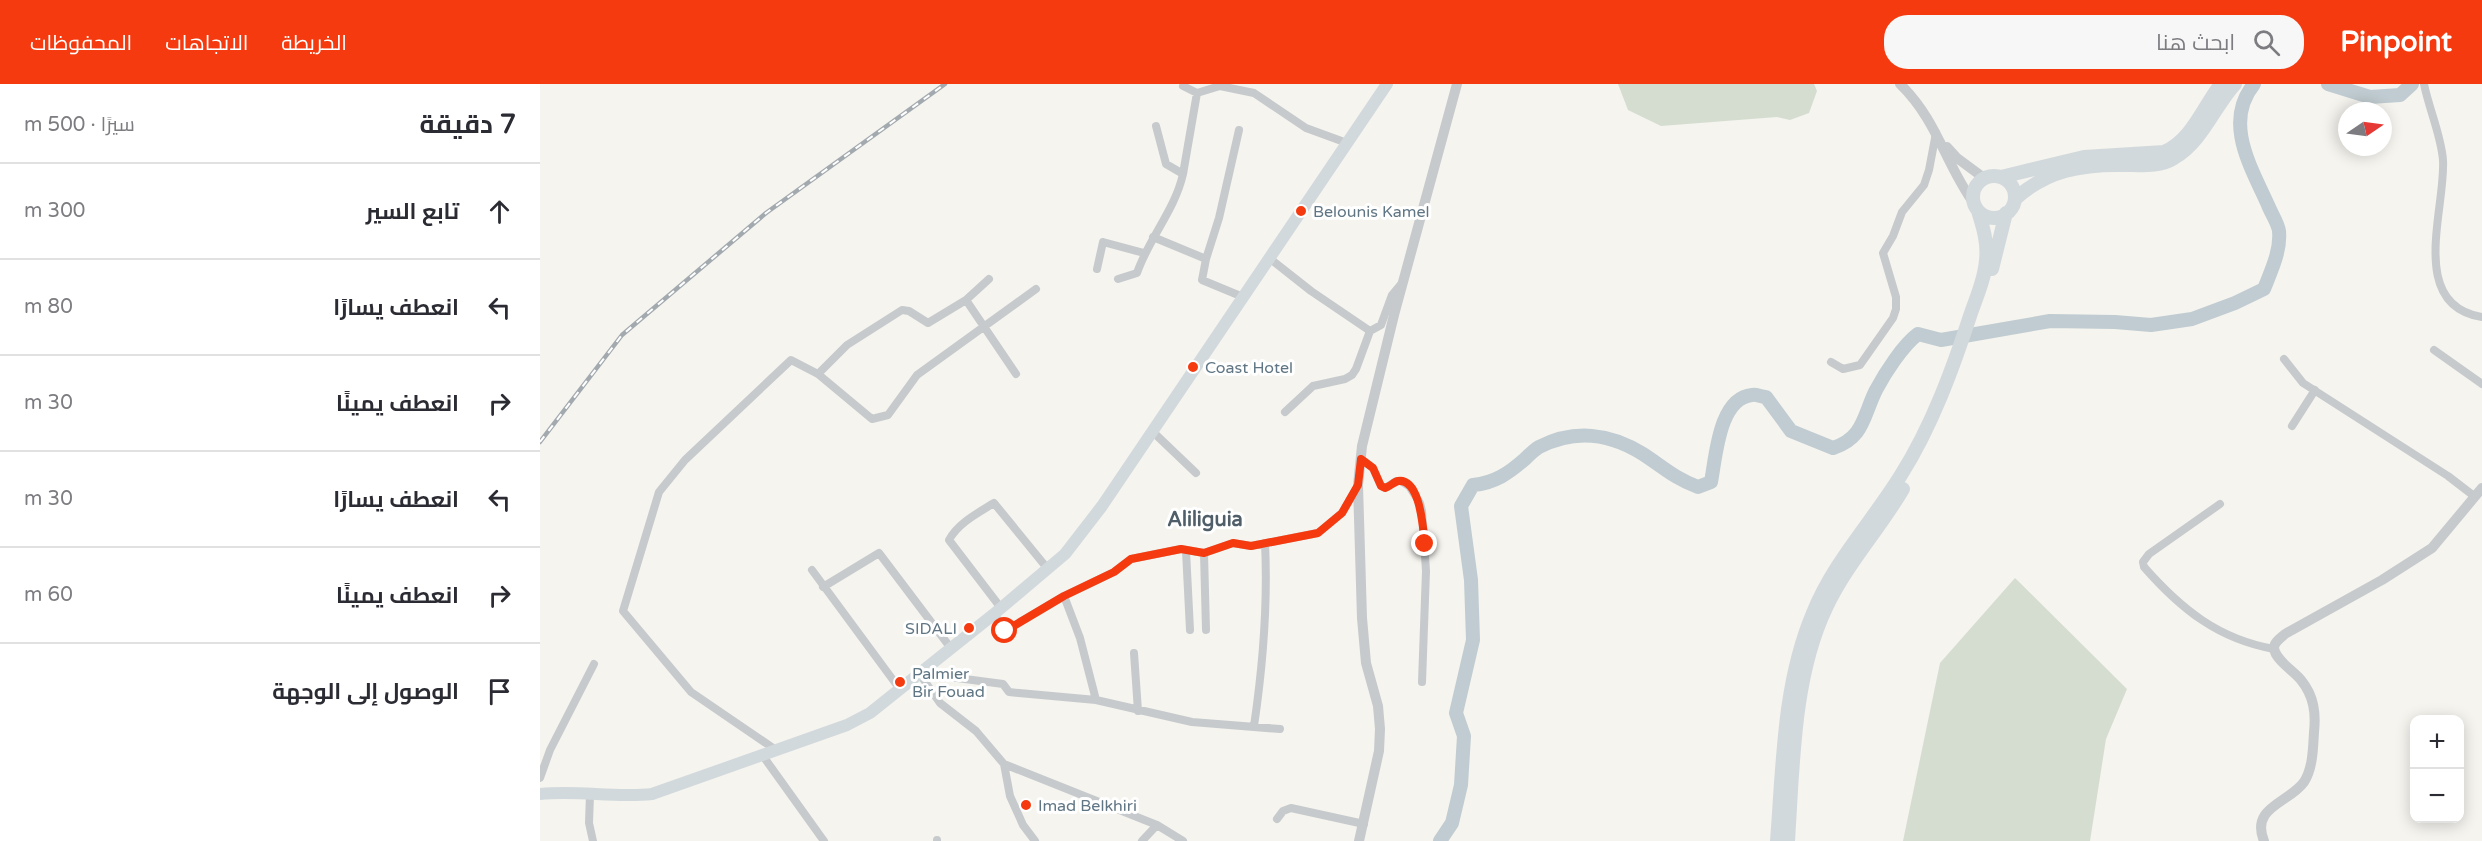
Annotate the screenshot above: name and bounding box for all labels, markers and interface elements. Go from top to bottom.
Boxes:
search box [1884,15,2304,69]
text: Pinpoint [2340,25,2452,59]
icon: search [2250,26,2283,59]
text: ابحث هنا [2156,30,2235,56]
text: المحفوظات [30,31,132,56]
text: الاتجاهات [165,31,248,56]
text: الخريطة [281,31,347,56]
north arrow [2338,102,2392,156]
text: 7 دقيقة [419,109,516,140]
text: سيرًا · 500 m [24,113,135,137]
icon: ahead [483,195,516,228]
text: 300 m [24,199,85,223]
text: تابع السير [366,199,459,225]
place label: Belounis Kamel [1313,202,1430,222]
marker: Belounis Kamel [1294,204,1308,218]
icon: left [483,291,516,324]
text: 80 m [24,295,73,319]
text: انعطف يسارًا [333,295,459,321]
place label: Coast Hotel [1205,358,1293,378]
marker: Coast Hotel [1186,360,1200,374]
icon: right [483,387,516,420]
text: 30 m [24,391,73,415]
text: انعطف يمينًا [336,391,459,417]
icon: left [483,483,516,516]
text: 30 m [24,487,73,511]
text: انعطف يسارًا [333,487,459,513]
district label: Aliliguia [1167,508,1243,532]
route end [1411,530,1437,556]
icon: right [483,579,516,612]
text: 60 m [24,583,73,607]
text: انعطف يمينًا [336,583,459,609]
route start [991,617,1017,643]
place label: SIDALI [905,619,957,639]
marker: SIDALI [962,621,976,635]
place label: Palmier Bir Fouad [912,664,985,702]
icon: arrive [483,675,516,708]
marker: Palmier Bir Fouad [893,675,907,689]
text: الوصول إلى الوجهة [272,679,459,705]
map controls [2410,715,2464,823]
button: + [2410,715,2464,769]
button: − [2410,769,2464,823]
place label: Imad Belkhiri [1038,796,1137,816]
marker: Imad Belkhiri [1019,798,1033,812]

